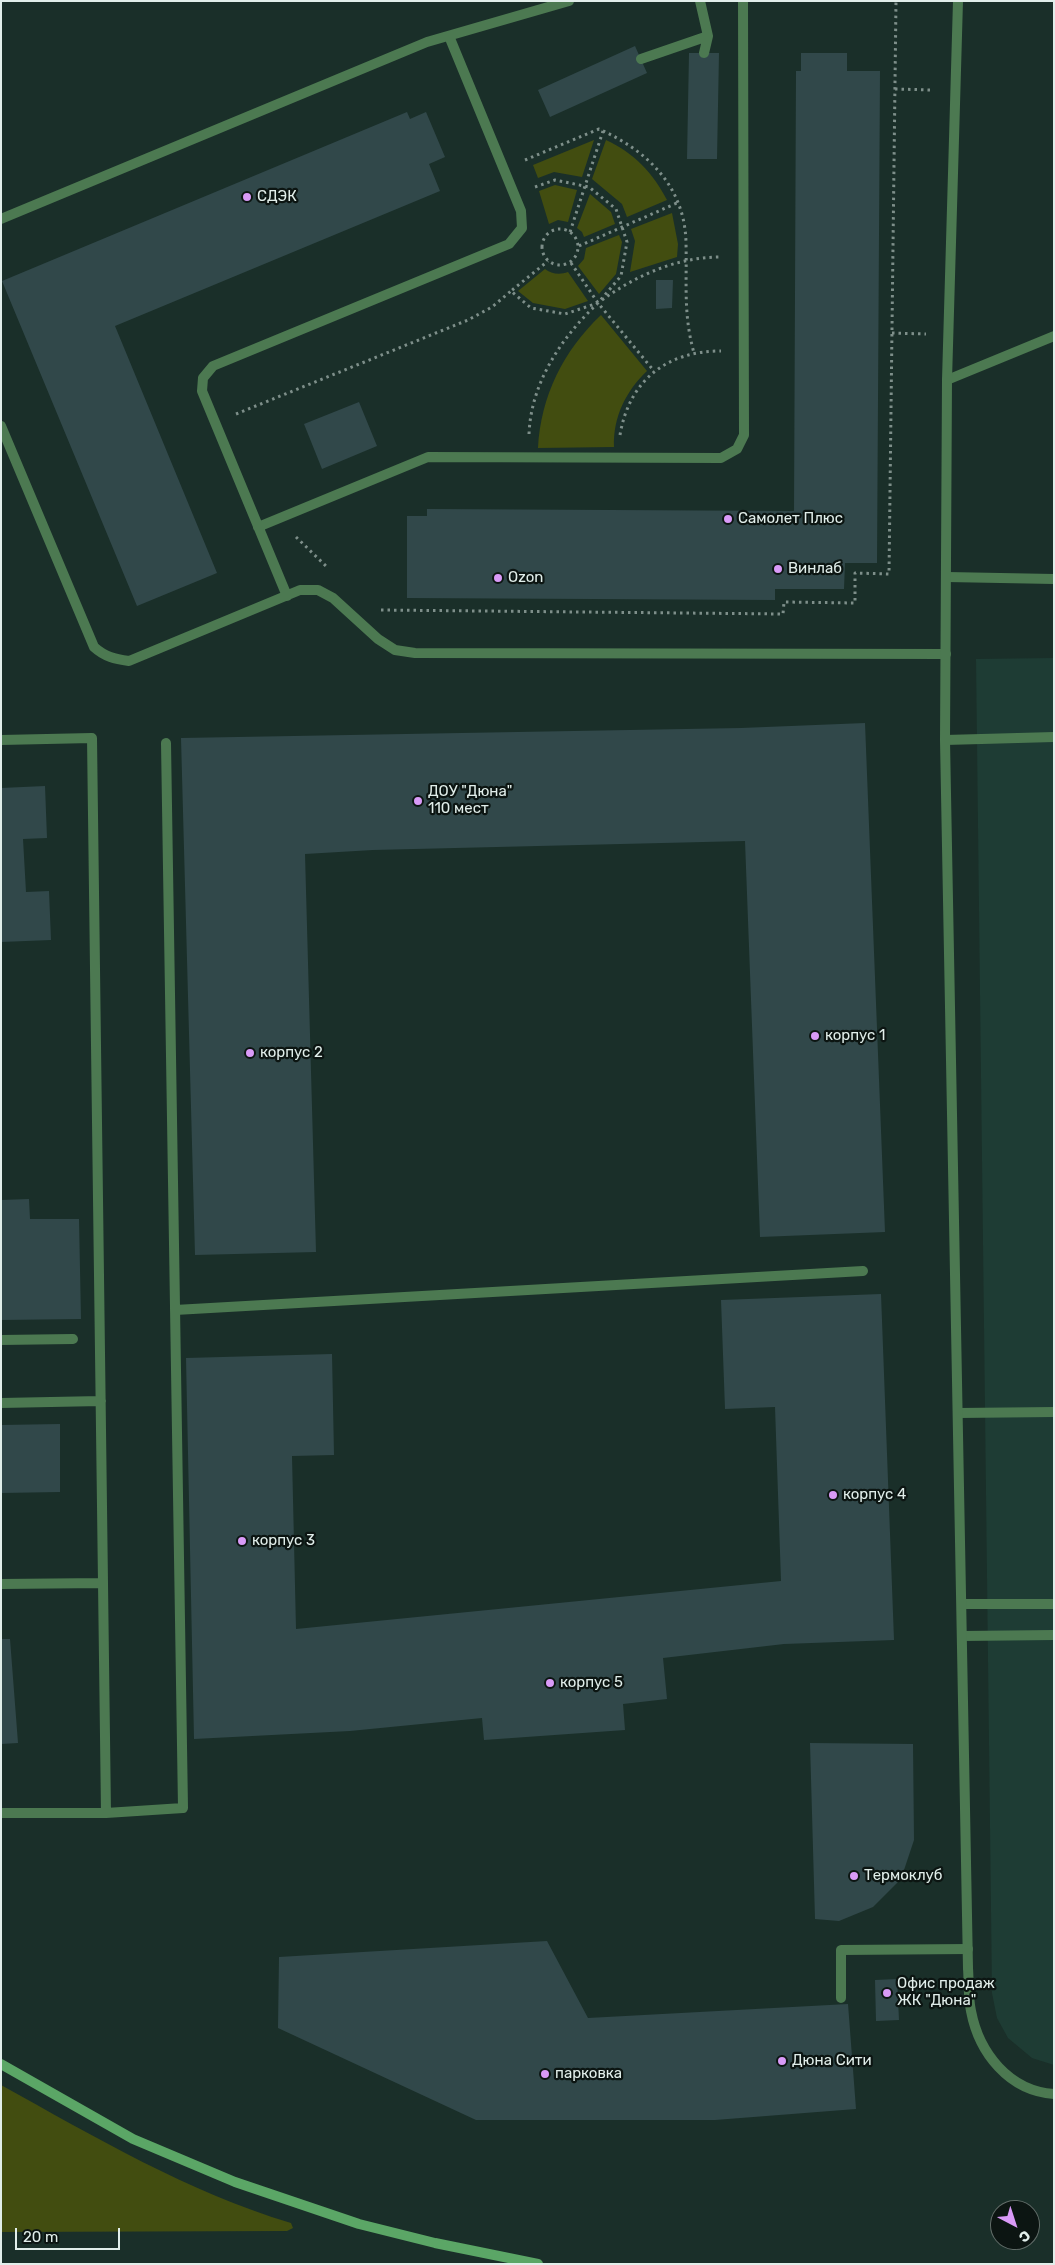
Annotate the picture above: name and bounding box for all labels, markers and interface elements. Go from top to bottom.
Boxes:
place label: СДЭК [257,188,297,206]
marker: СДЭК [241,191,253,203]
place label: Самолет Плюс [738,510,843,528]
marker: Самолет Плюс [722,513,734,525]
place label: Винлаб [788,560,842,578]
marker: Винлаб [772,563,784,575]
place label: Ozon [508,569,543,587]
marker: Ozon [492,572,504,584]
place label: ДОУ "Дюна" 110 мест [428,783,512,818]
marker: ДОУ "Дюна" 110 мест [412,795,424,807]
place label: корпус 1 [825,1027,885,1045]
marker: корпус 1 [809,1030,821,1042]
place label: корпус 2 [260,1044,323,1062]
marker: корпус 2 [244,1047,256,1059]
place label: корпус 4 [843,1486,906,1504]
marker: корпус 4 [827,1489,839,1501]
place label: корпус 3 [252,1532,315,1550]
marker: корпус 3 [236,1535,248,1547]
place label: корпус 5 [560,1674,623,1692]
marker: корпус 5 [544,1677,556,1689]
place label: Термоклуб [864,1867,943,1885]
marker: Термоклуб [848,1870,860,1882]
place label: Офис продаж ЖК "Дюна" [897,1975,995,2010]
marker: Офис продаж ЖК "Дюна" [881,1987,893,1999]
place label: Дюна Сити [792,2052,872,2070]
marker: Дюна Сити [776,2055,788,2067]
place label: парковка [555,2065,622,2083]
marker: парковка [539,2068,551,2080]
north arrow [990,2200,1040,2250]
scale bar [18,2218,122,2250]
text: С [1015,2226,1034,2246]
text: 20 m [23,2228,58,2246]

